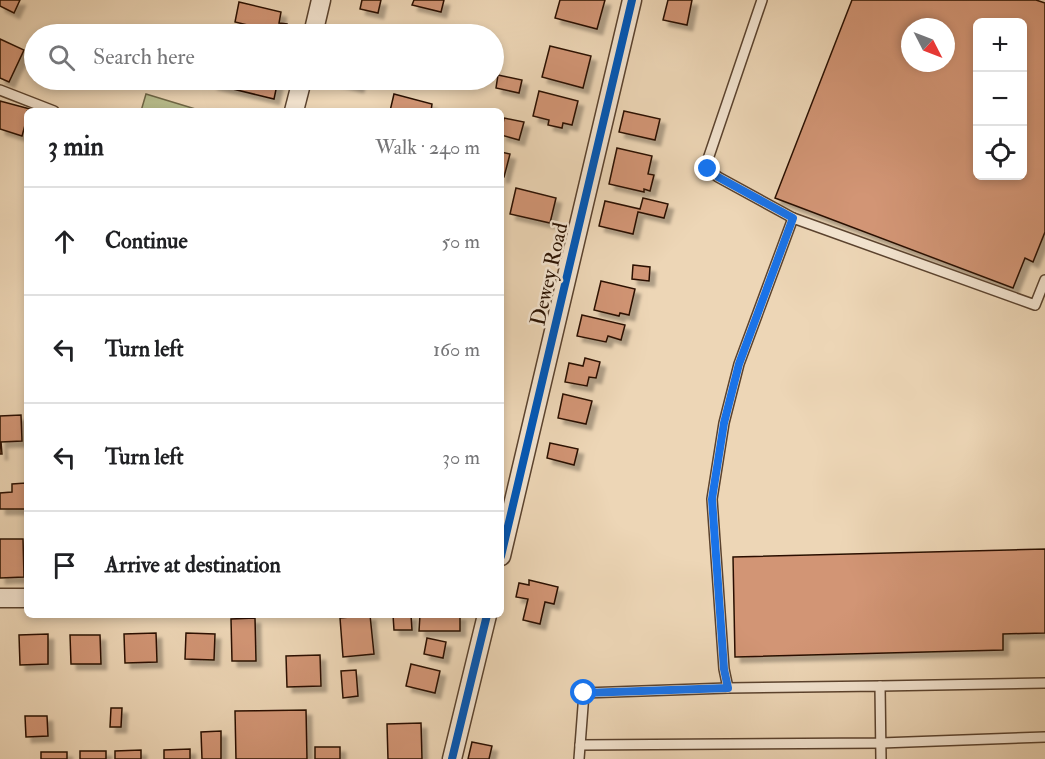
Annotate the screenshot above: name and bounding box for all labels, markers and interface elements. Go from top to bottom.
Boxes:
north arrow [901,18,955,72]
map controls [973,18,1027,180]
button: + [973,18,1027,72]
search box [24,24,504,90]
icon: search [45,41,78,74]
text: Search here [93,43,195,71]
button: − [973,72,1027,126]
button: locate [973,126,1027,180]
text: 3 min [48,131,104,163]
text: Walk · 240 m [375,135,480,160]
route end [694,155,720,181]
street label: Dewey Road [525,219,575,328]
icon: ahead [48,225,81,258]
text: Continue [105,227,188,255]
text: 50 m [441,229,480,254]
icon: left [48,333,81,366]
text: Turn left [105,335,184,363]
text: 160 m [433,337,480,362]
icon: left [48,441,81,474]
text: Turn left [105,443,184,471]
text: 30 m [442,445,480,470]
icon: arrive [48,549,81,582]
text: Arrive at destination [105,551,281,579]
route start [570,679,596,705]

